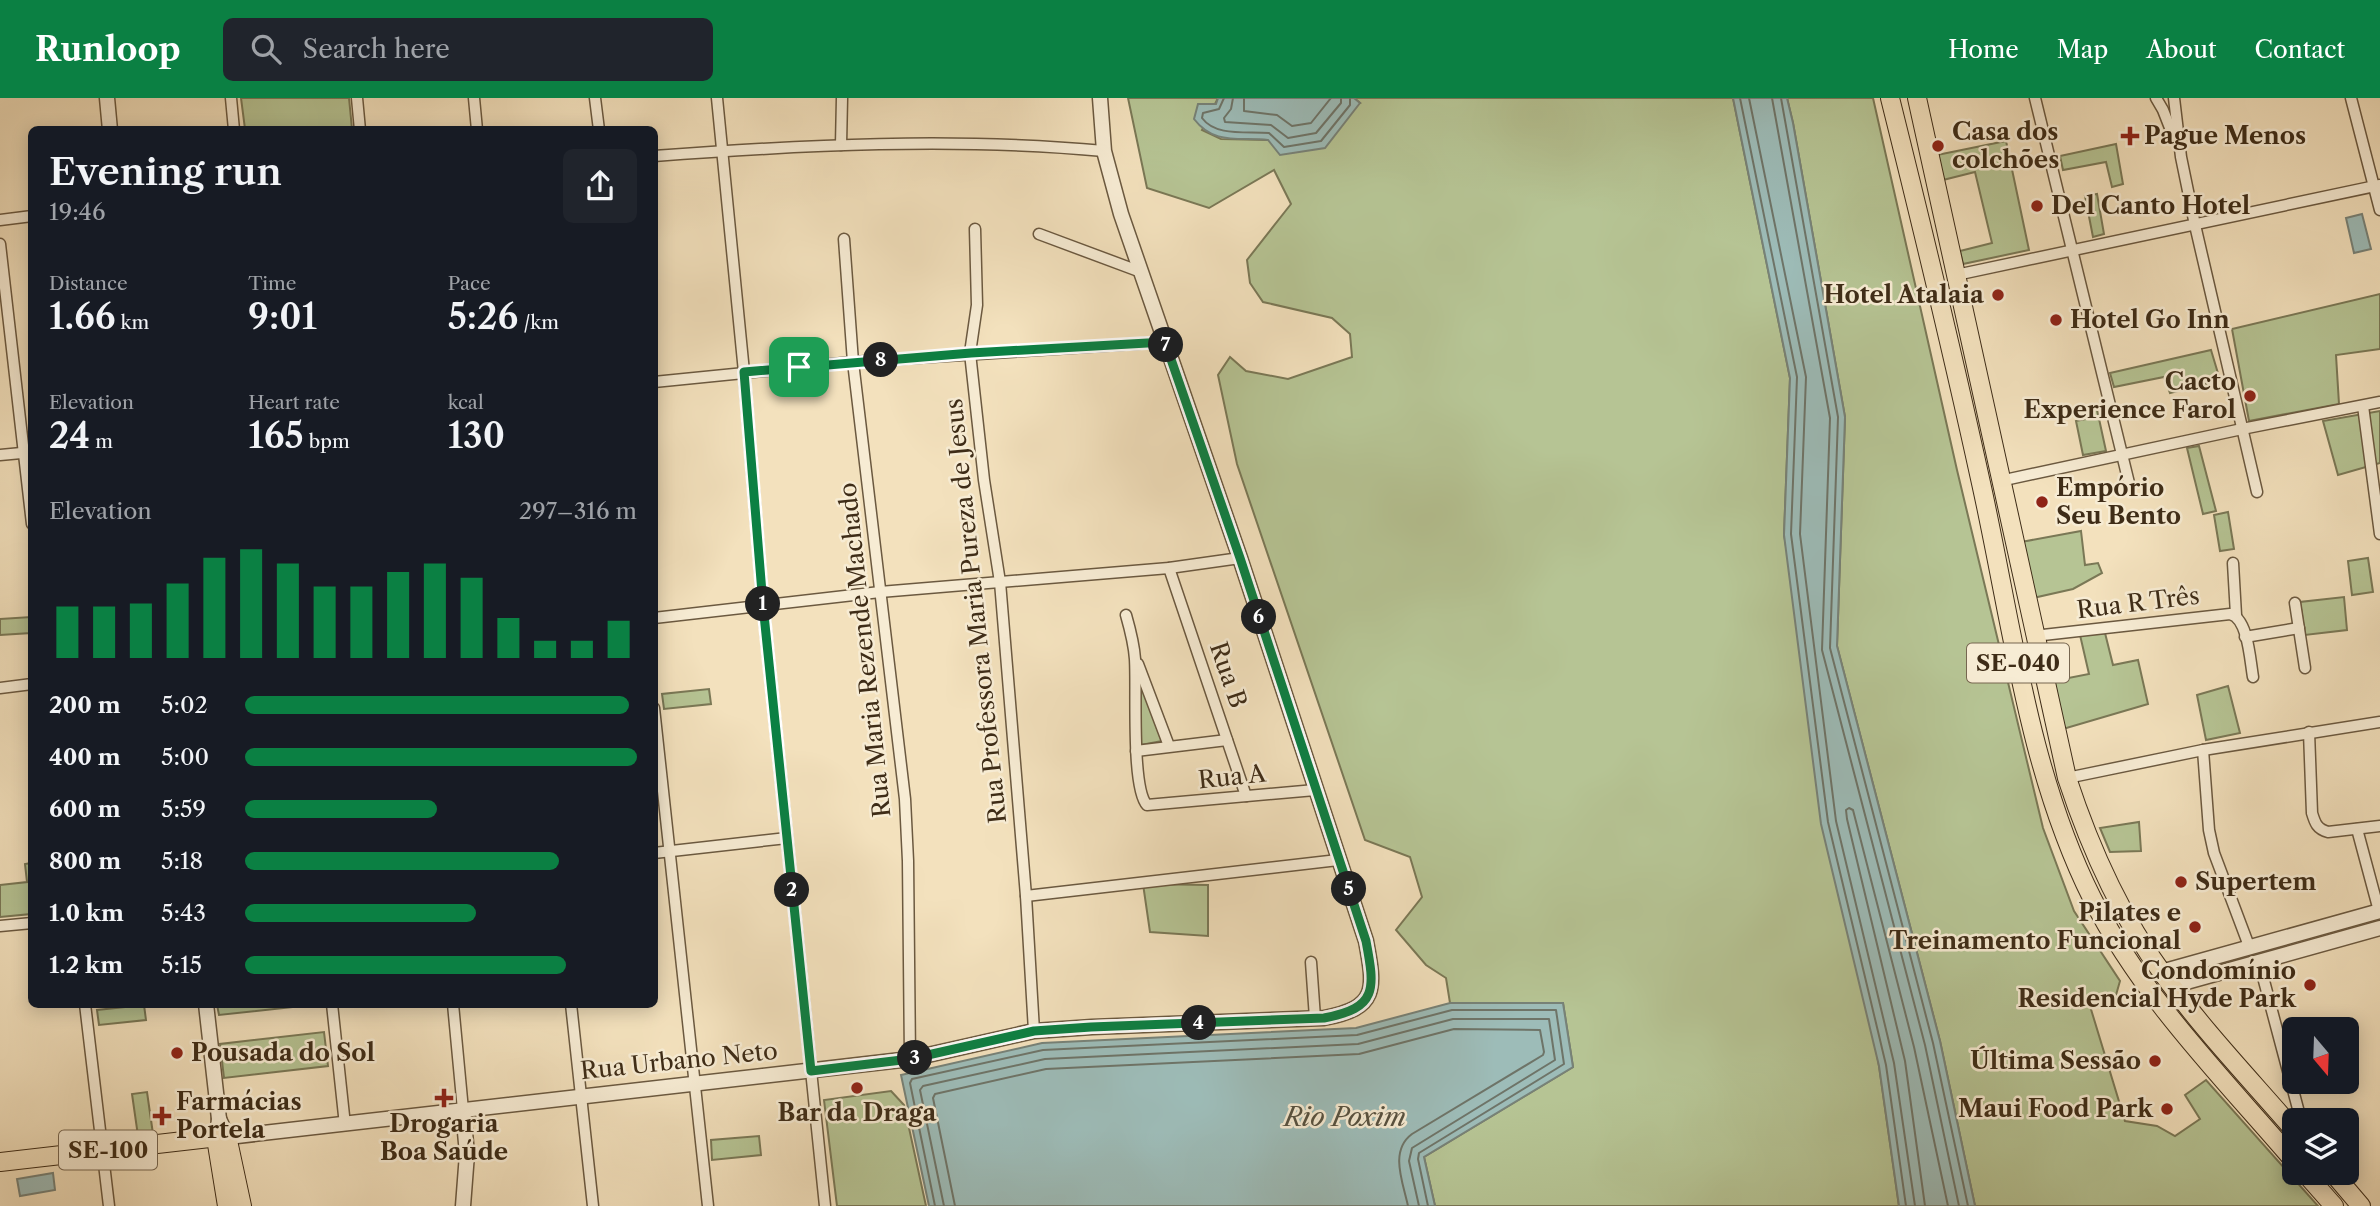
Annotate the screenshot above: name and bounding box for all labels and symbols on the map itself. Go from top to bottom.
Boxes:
place label: Casa dos colchões [1952,117,2059,174]
place label: Pague Menos [2144,121,2306,150]
marker: Pague Menos [2122,128,2138,144]
marker: Casa dos colchões [1930,138,1946,154]
place label: Del Canto Hotel [2051,191,2250,220]
marker: Del Canto Hotel [2029,198,2045,214]
place label: Hotel Atalaia [1823,280,1985,309]
marker: Hotel Atalaia [1990,287,2006,303]
place label: Hotel Go Inn [2070,305,2230,334]
marker: Hotel Go Inn [2048,312,2064,328]
pin: 7 [1148,328,1184,362]
pin [769,337,829,397]
pin: 8 [864,342,898,378]
place label: Cacto Experience Farol [2024,367,2236,424]
marker: Cacto Experience Farol [2242,388,2258,404]
street label: Rua Professora Maria Pureza de Jesus [939,397,1012,825]
place label: Empório Seu Bento [2056,473,2181,530]
street label: Rua Maria Rezende Machado [832,481,897,819]
marker: Empório Seu Bento [2034,494,2050,510]
street label: Rua R Três [2075,581,2201,624]
pin: 1 [746,587,780,622]
pin: 6 [1242,600,1276,634]
street label: Rua B [1204,638,1253,712]
road number: SE-040 [1967,643,2069,682]
street label: Rua A [1197,758,1268,794]
place label: Supertem [2195,867,2316,896]
pin: 2 [774,872,810,908]
pin: 5 [1332,872,1366,906]
marker: Supertem [2173,874,2189,890]
place label: Pilates e Treinamento Funcional [1889,898,2181,955]
marker: Pilates e Treinamento Funcional [2187,919,2203,935]
place label: Condomínio Residencial Hyde Park [2017,956,2297,1013]
marker: Condomínio Residencial Hyde Park [2302,977,2318,993]
pin: 4 [1182,1006,1216,1040]
north arrow [2282,1017,2359,1094]
street label: Rua Urbano Neto [579,1036,779,1085]
place label: Pousada do Sol [191,1038,375,1067]
pin: 3 [898,1040,932,1076]
marker: Pousada do Sol [169,1045,185,1061]
place label: Última Sessão [1970,1045,2141,1075]
marker: Última Sessão [2147,1053,2163,1069]
marker: Bar da Draga [849,1080,865,1096]
place label: Farmácias Portela [176,1087,302,1144]
marker: Drogaria Boa Saúde [436,1090,452,1106]
place label: Maui Food Park [1958,1094,2154,1123]
place label: Bar da Draga [778,1098,937,1127]
water label: Rio Poxim [1282,1101,1406,1133]
marker: Maui Food Park [2159,1101,2175,1117]
marker: Farmácias Portela [154,1108,170,1124]
place label: Drogaria Boa Saúde [380,1109,508,1166]
road number: SE-100 [59,1130,157,1170]

